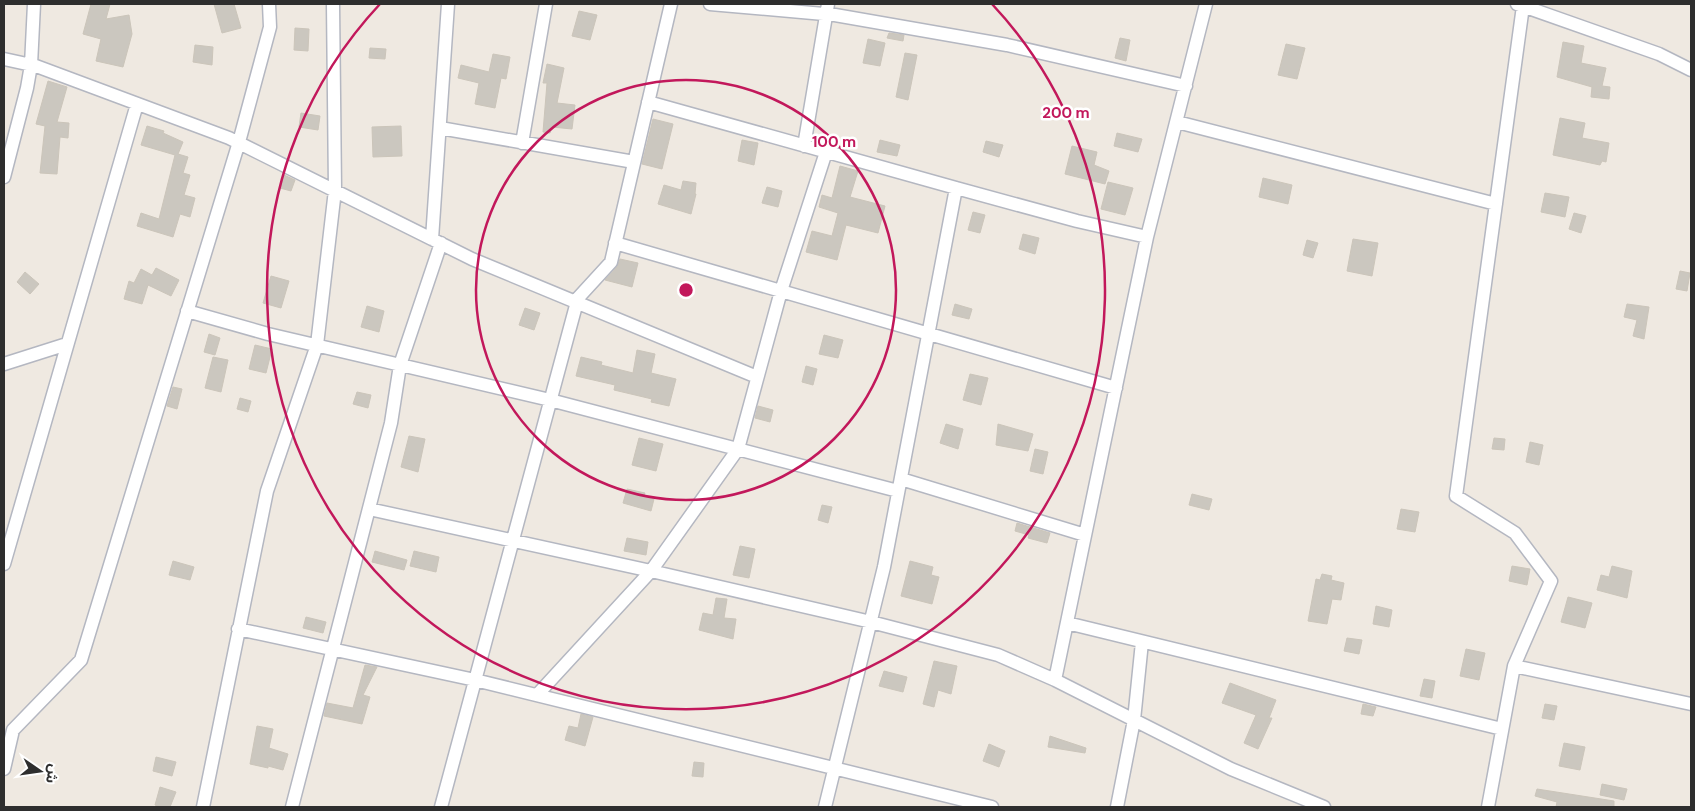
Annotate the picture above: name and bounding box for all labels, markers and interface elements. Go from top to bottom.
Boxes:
text: 200 m [1042,103,1090,123]
text: 100 m [812,132,856,152]
centre of rings [677,281,695,299]
north arrow [15,746,65,796]
text: ش [42,763,64,785]

